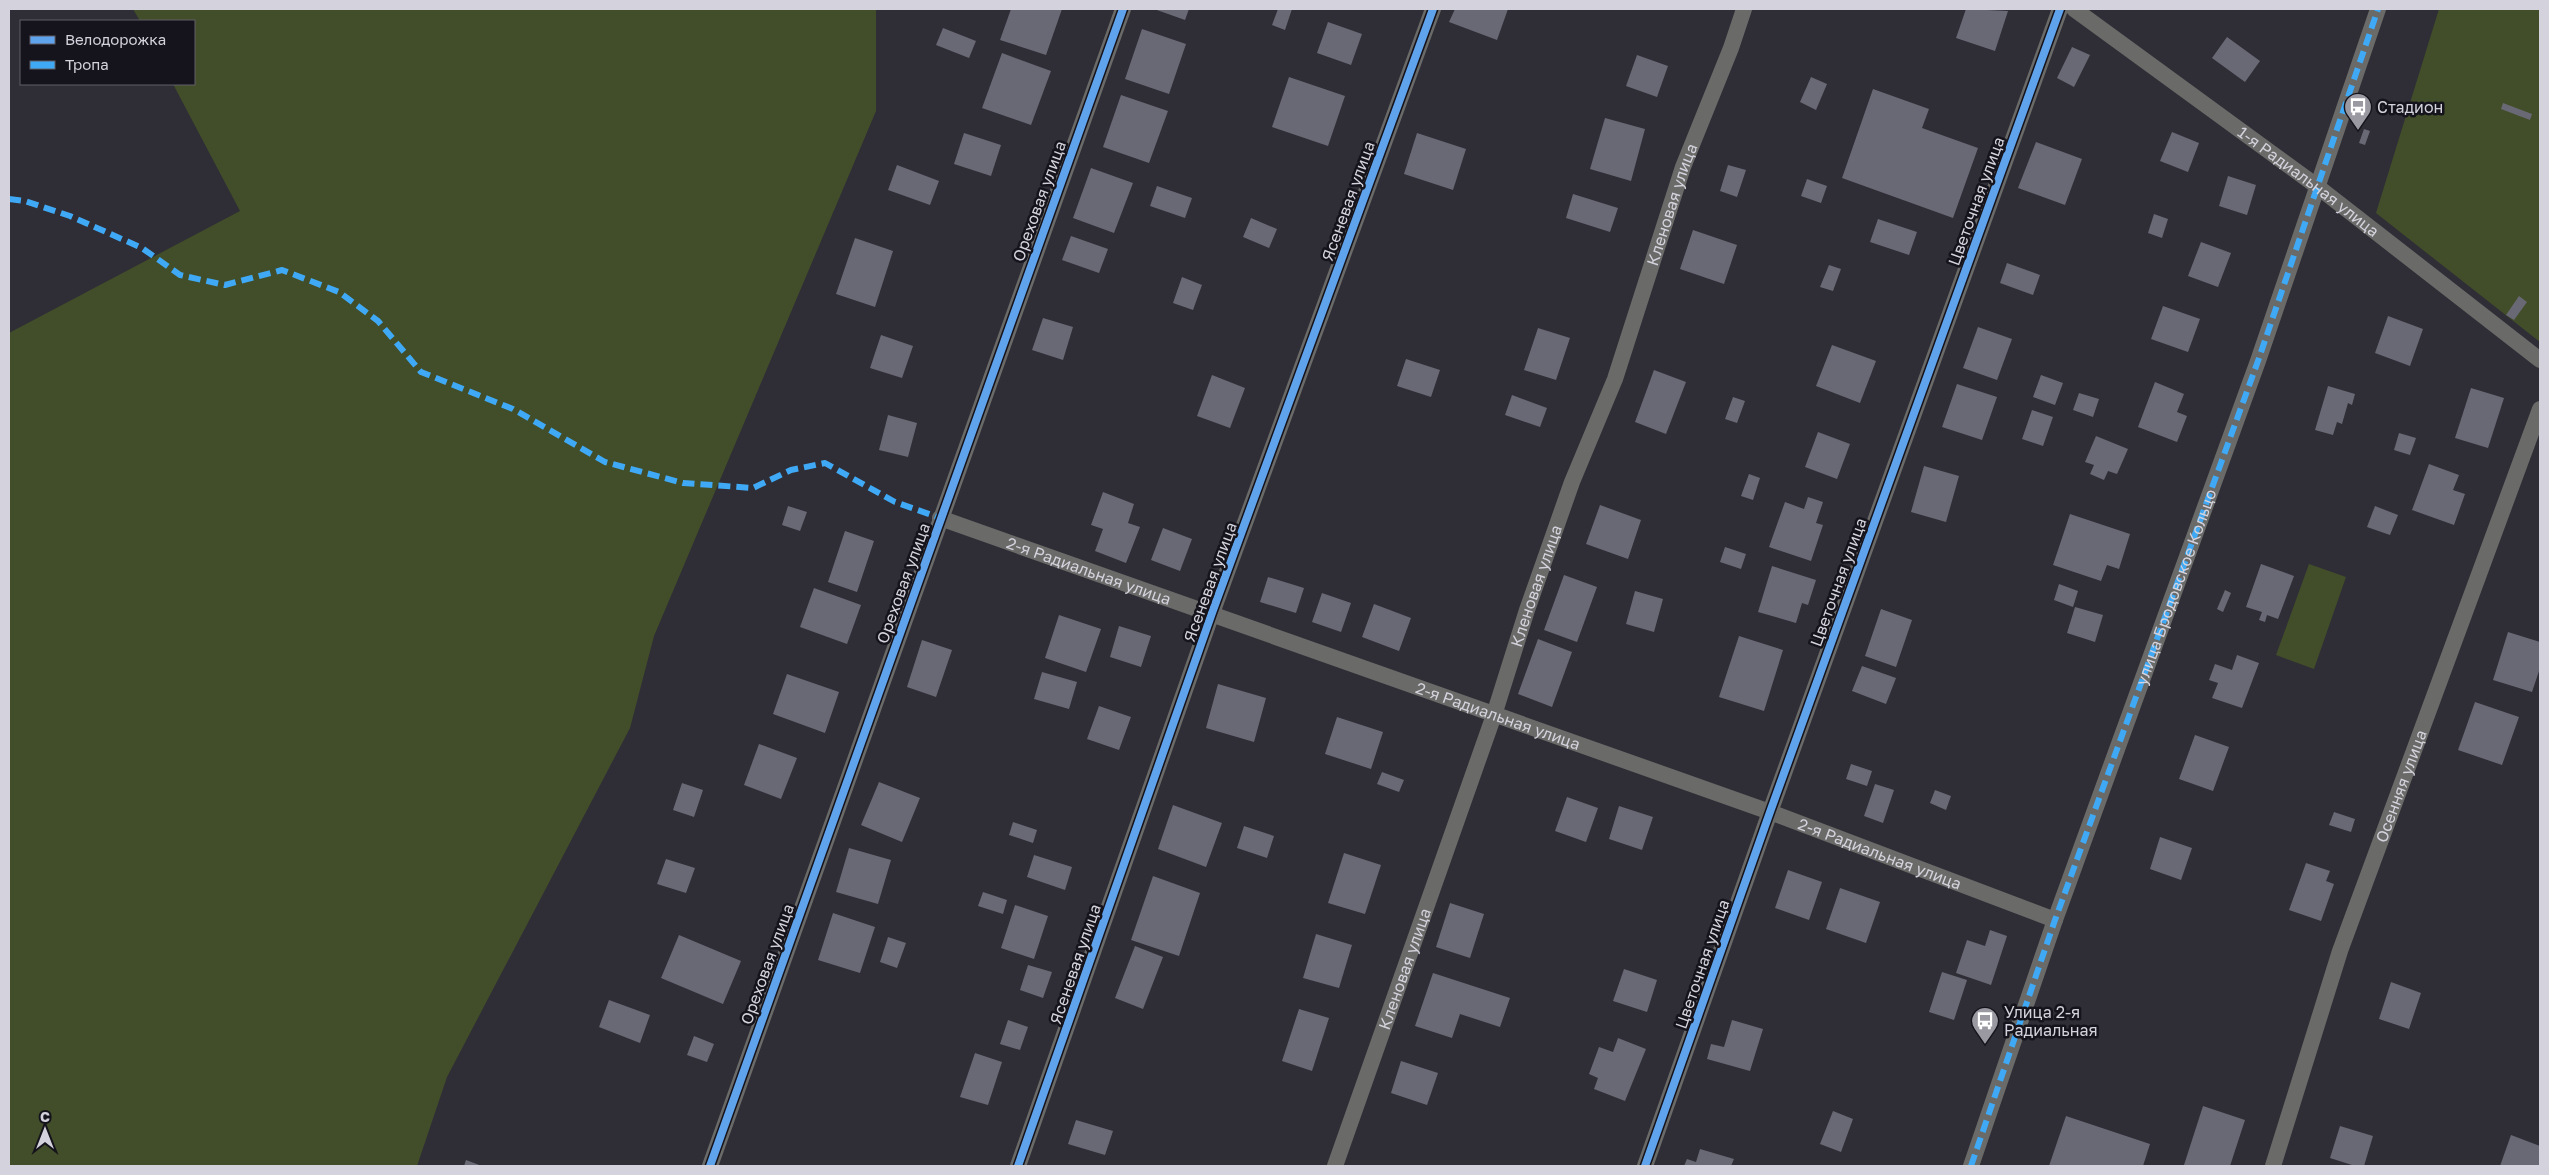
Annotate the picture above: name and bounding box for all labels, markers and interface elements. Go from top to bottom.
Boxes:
legend [20,20,195,85]
text: Велодорожка [65,30,166,48]
text: Тропа [65,55,109,73]
bus stop icon: Стадион [2343,92,2373,131]
place label: Стадион [2377,97,2443,117]
street label: 1-я Радиальная улица [2234,122,2383,241]
street label: Цветочная улица [1943,134,2009,268]
street label: Ореховая улица [1008,138,1070,264]
street label: Ясеневая улица [1317,138,1379,264]
street label: Кленовая улица [1642,140,1701,268]
street label: улица Бродовское Кольцо [2131,486,2221,688]
street label: Цветочная улица [1805,515,1871,649]
street label: Ясеневая улица [1179,519,1241,645]
street label: Ореховая улица [872,520,934,646]
street label: Кленовая улица [1506,522,1566,649]
street label: 2-я Радиальная улица [1004,532,1174,609]
street label: 2-я Радиальная улица [1413,677,1583,754]
street label: Осенняя улица [2371,727,2431,845]
street label: 2-я Радиальная улица [1795,814,1964,894]
street label: Цветочная улица [1671,897,1733,1031]
street label: Ореховая улица [736,901,798,1027]
street label: Ясеневая улица [1045,901,1105,1027]
street label: Кленовая улица [1374,905,1435,1032]
place label: Улица 2-я Радиальная [2004,1002,2098,1040]
bus stop icon: Улица 2-я Радиальная [1970,1006,2000,1045]
north arrow [20,1105,70,1155]
text: С [40,1108,50,1125]

